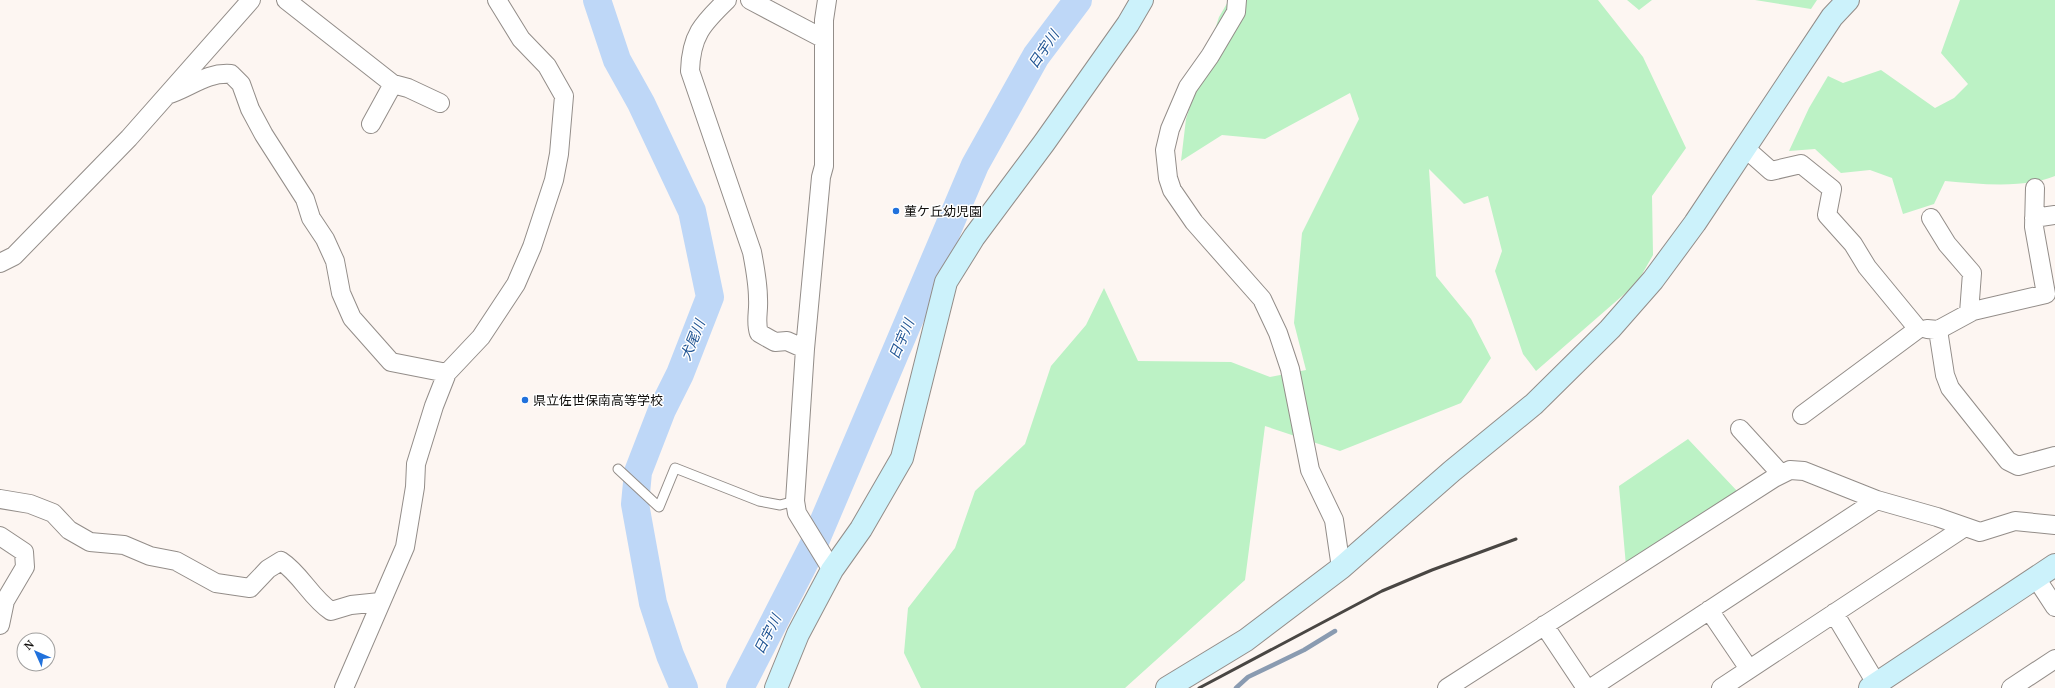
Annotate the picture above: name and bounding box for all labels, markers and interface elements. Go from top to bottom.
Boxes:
water label: 日宇川 [1023,25,1064,72]
place label: 菫ケ丘幼児園 [904,202,982,220]
marker: 菫ケ丘幼児園 [891,206,901,216]
water label: 日宇川 [884,314,919,362]
water label: 犬尾川 [675,315,709,363]
place label: 県立佐世保南高等学校 [533,391,663,409]
marker: 県立佐世保南高等学校 [520,395,530,405]
water label: 日宇川 [749,609,786,657]
north arrow [16,632,56,672]
text: N [21,637,37,653]

